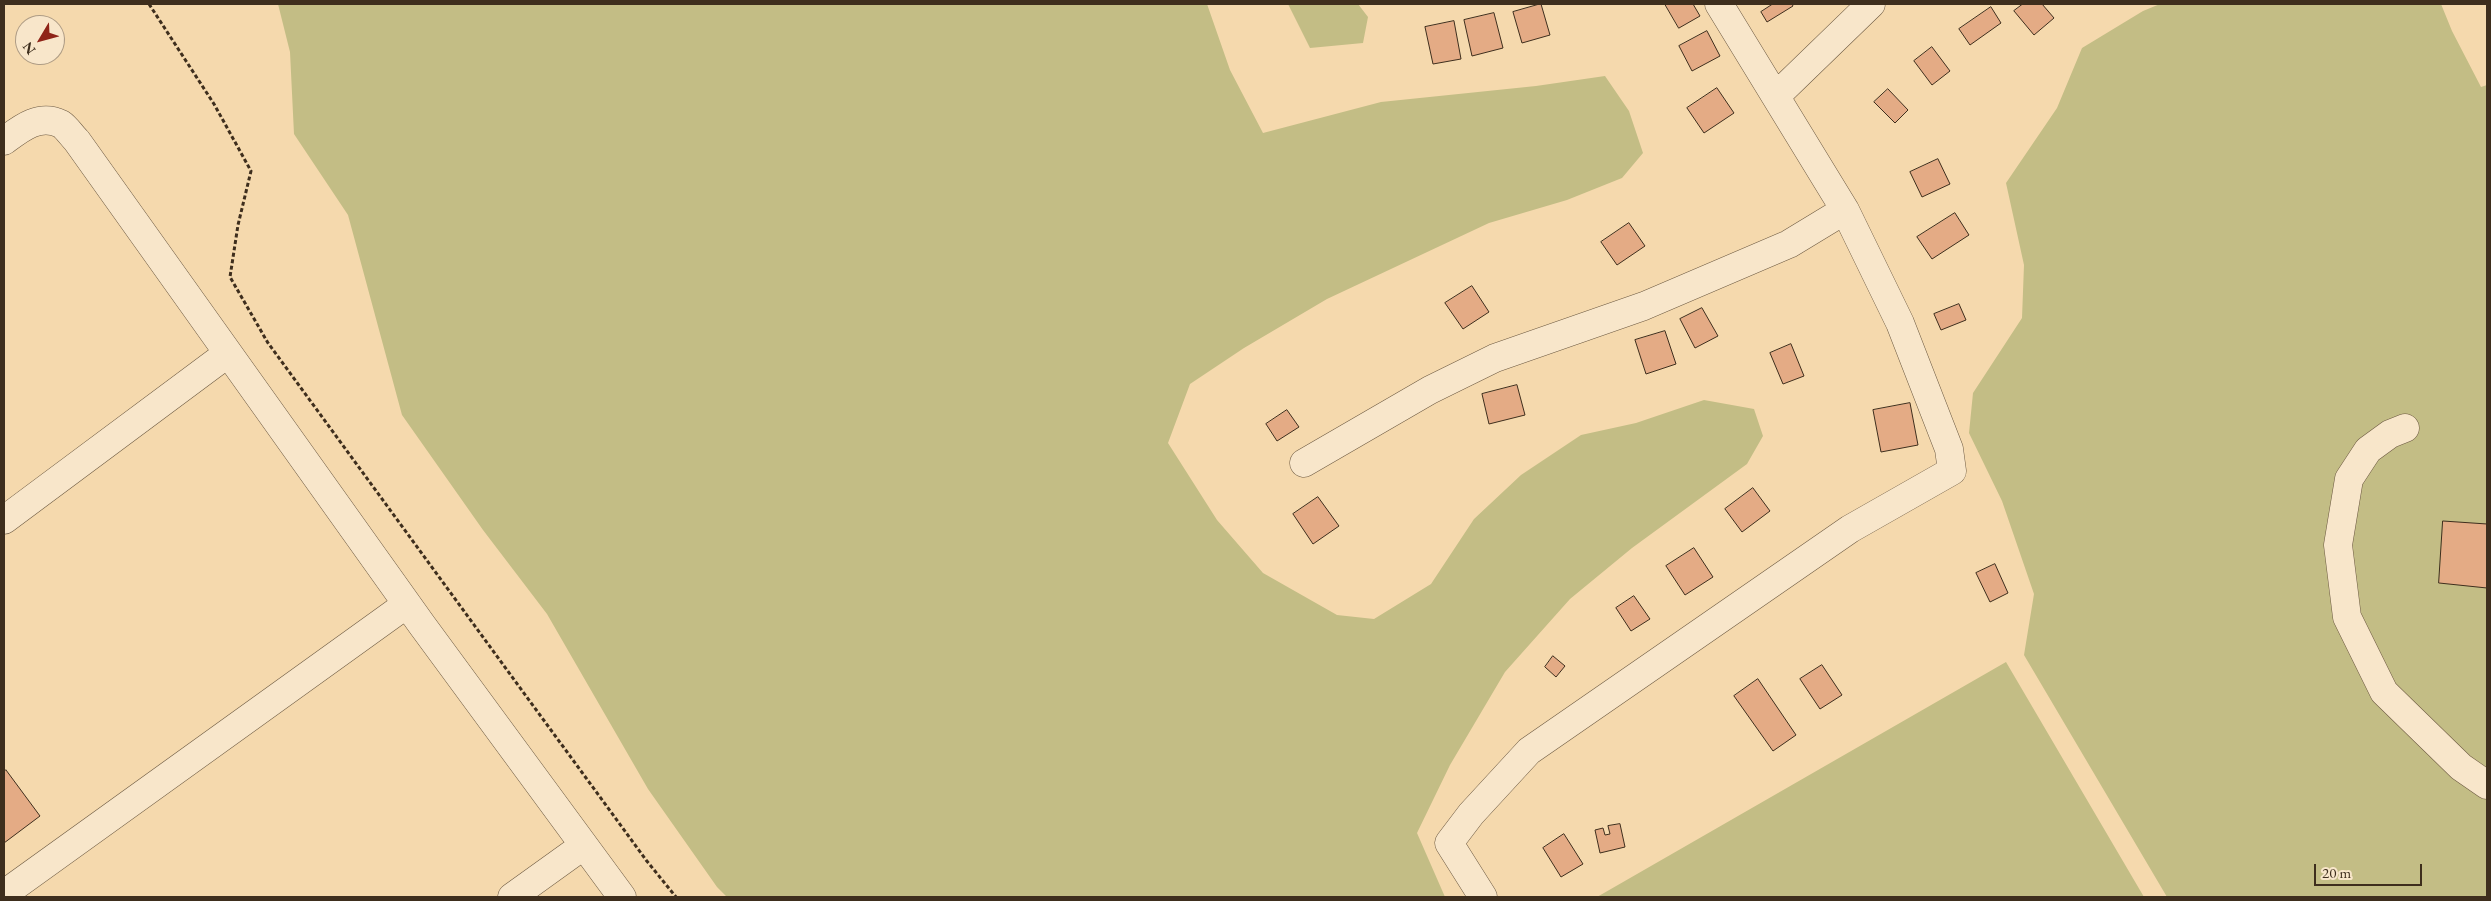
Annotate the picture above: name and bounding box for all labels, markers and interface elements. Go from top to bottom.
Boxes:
north arrow [15,15,65,65]
text: N [18,38,39,58]
scale bar [2316,854,2424,886]
text: 20 m [2322,863,2351,882]

